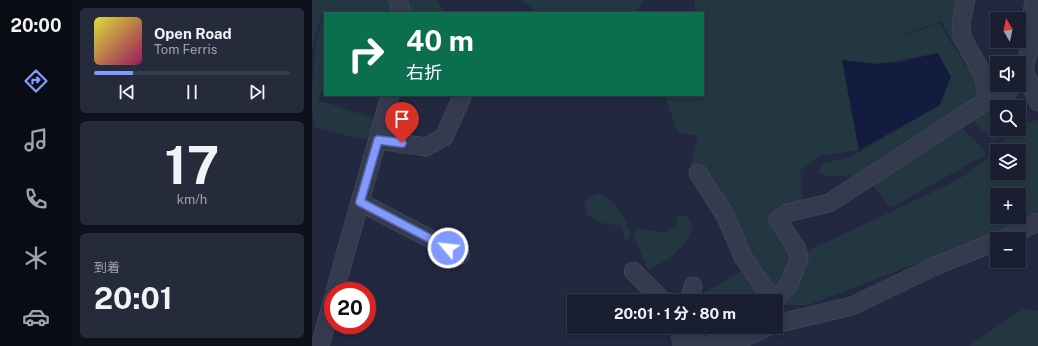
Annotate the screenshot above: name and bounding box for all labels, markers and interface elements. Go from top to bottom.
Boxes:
north arrow [990,12,1026,48]
map controls [990,12,1026,268]
text: 20:00 [10,15,62,36]
text: 40 m [406,24,474,57]
text: Open Road [154,25,232,42]
icon: right [340,28,392,80]
text: Tom Ferris [154,42,217,57]
button: sound [990,56,1026,92]
text: 右折 [406,62,442,83]
icon: directions [22,67,50,95]
icon: previous [116,81,138,103]
icon: pause [181,81,203,103]
icon: next [246,81,268,103]
button: search [990,100,1026,136]
pin [385,102,419,143]
icon: arrive [391,108,413,130]
icon: music [22,126,50,154]
text: 17 [165,135,219,196]
button: layers [990,144,1026,180]
icon: phone [22,185,50,213]
button: + [990,188,1026,224]
text: km/h [177,192,207,207]
position arrow [427,227,469,269]
button: − [990,232,1026,268]
icon: climate [22,244,50,272]
text: 到着 [94,260,120,275]
text: 20:01 [94,280,173,316]
speed limit sign: 20 [324,282,376,334]
icon: car [22,303,50,331]
text: 20:01 · 1 分 · 80 m [614,305,736,322]

